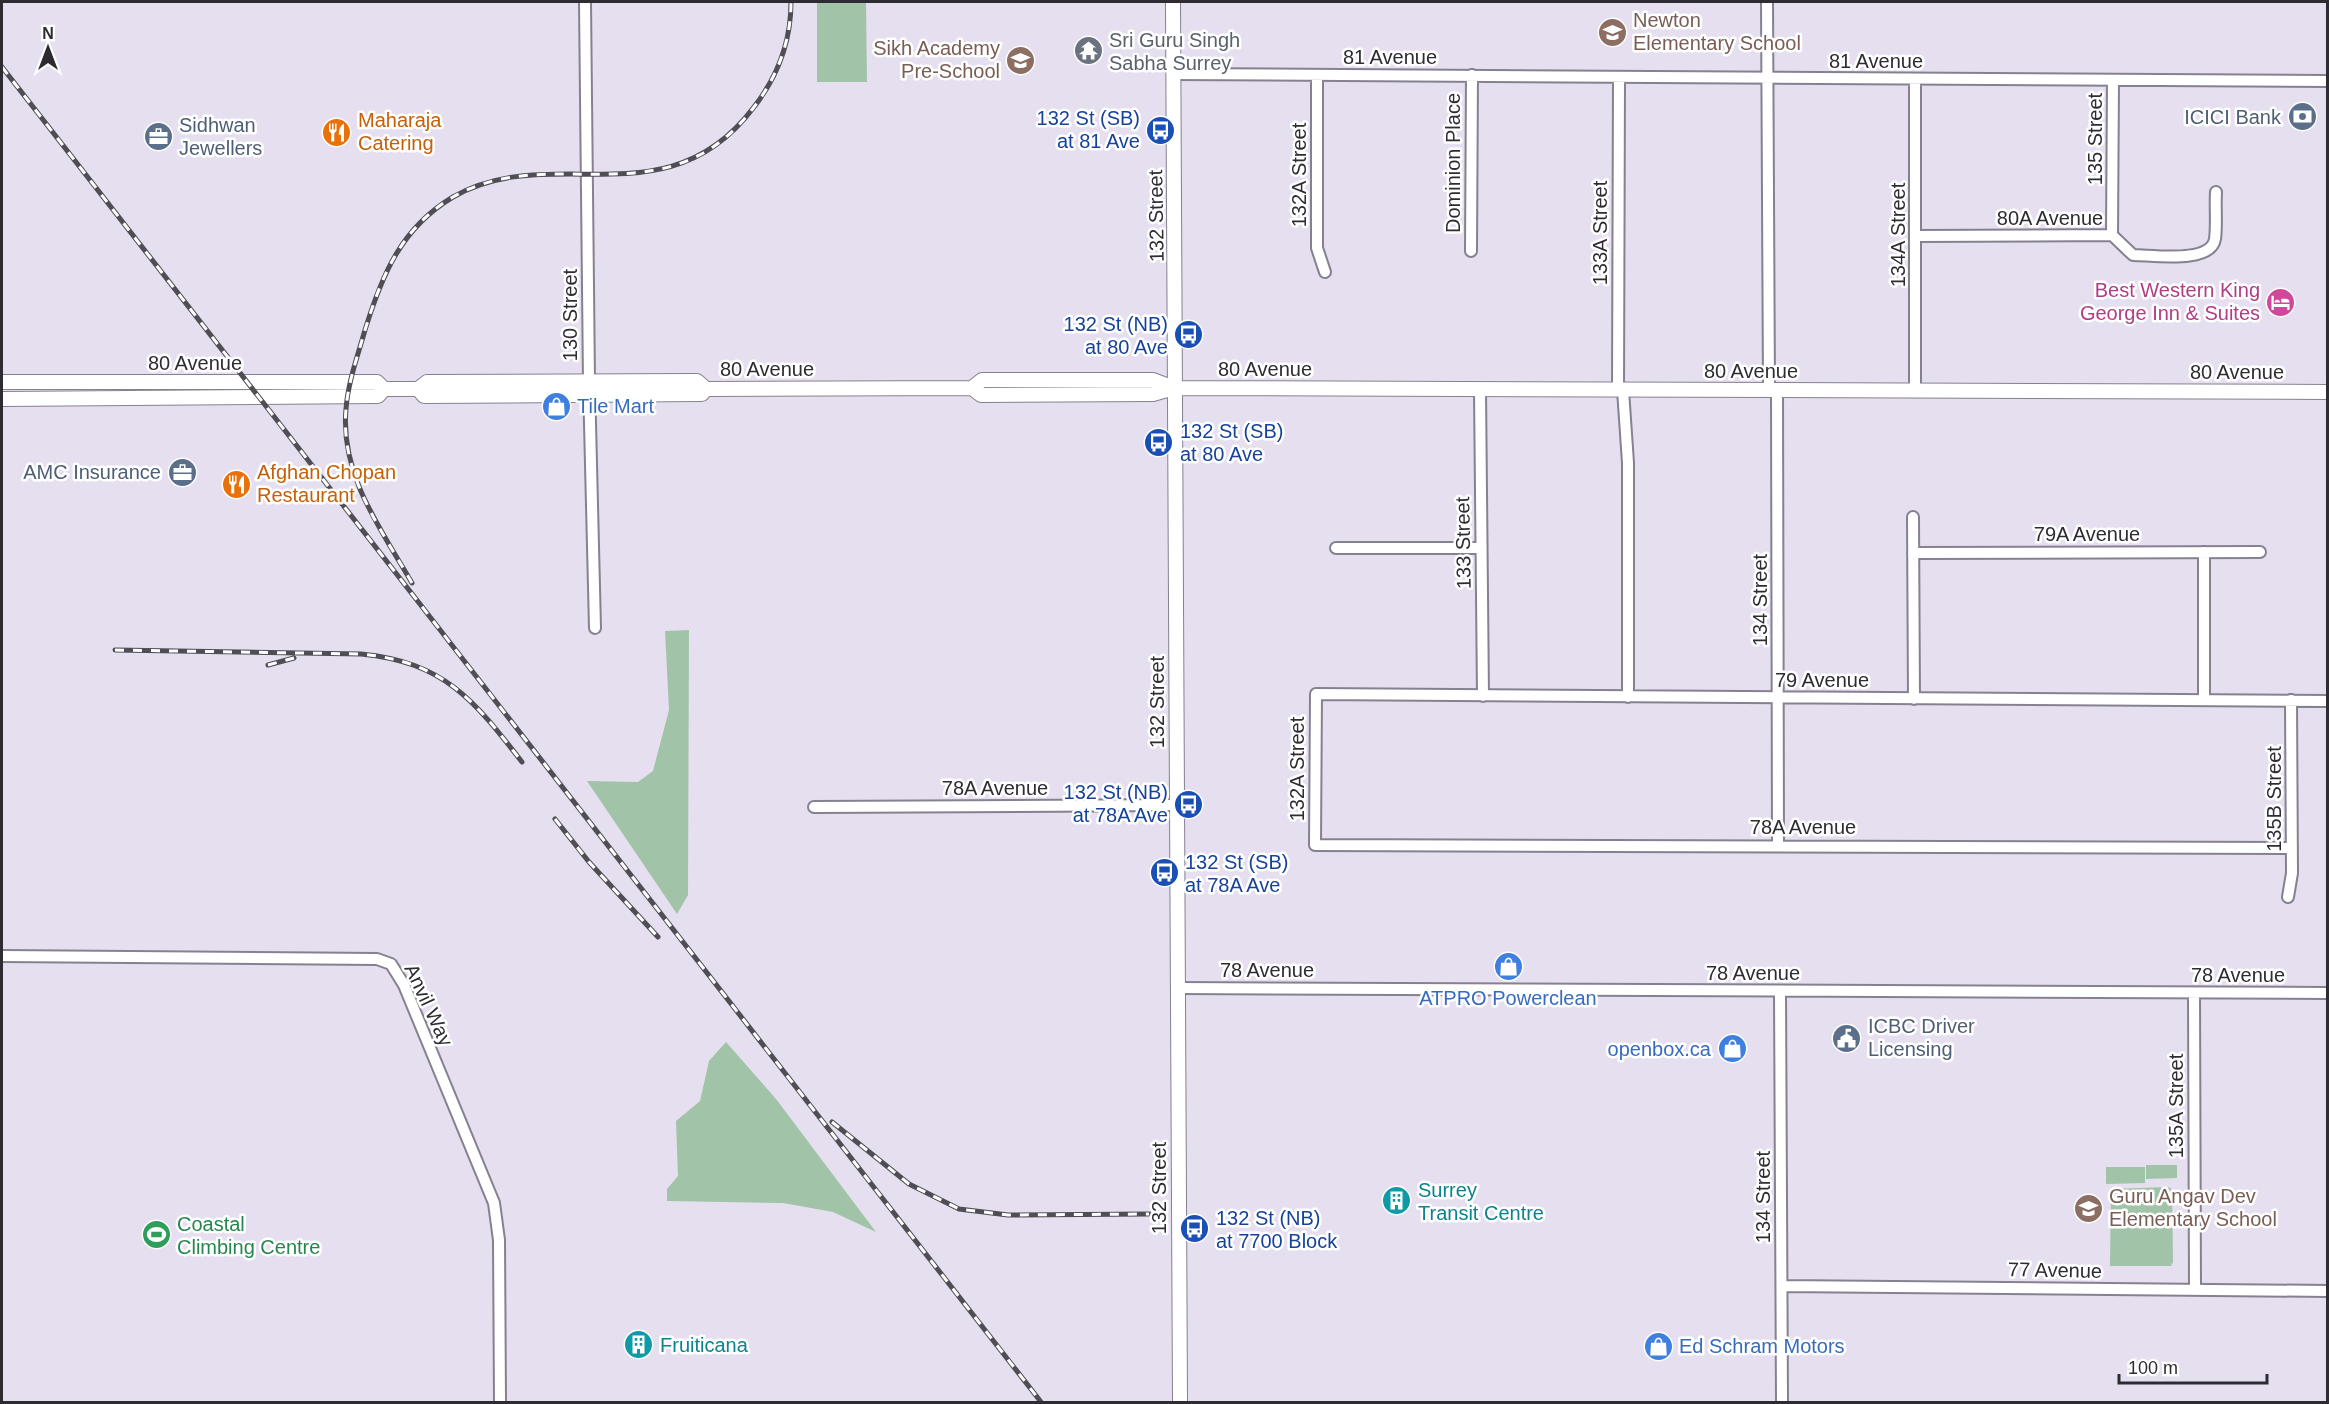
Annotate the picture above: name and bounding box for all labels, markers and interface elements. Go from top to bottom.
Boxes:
place label: Newton Elementary School [1633,9,1801,54]
school or university icon: Newton Elementary School [1596,16,1628,48]
north arrow [18,18,78,78]
text: N [42,25,54,42]
place label: Sri Guru Singh Sabha Surrey [1109,29,1240,74]
temple icon: Sri Guru Singh Sabha Surrey [1072,35,1104,67]
place label: Sikh Academy Pre-School [873,37,1000,82]
school or university icon: Sikh Academy Pre-School [1005,44,1037,76]
street label: 81 Avenue [1343,46,1437,68]
street label: 81 Avenue [1829,50,1923,72]
street label: 135 Street [2084,92,2106,185]
street label: Dominion Place [1442,93,1464,233]
bank icon: ICICI Bank [2286,101,2318,133]
place label: ICICI Bank [2184,106,2282,128]
place label: 132 St (SB) at 81 Ave [1037,107,1140,152]
place label: Maharaja Catering [358,109,442,154]
place label: Sidhwan Jewellers [179,114,262,159]
bus stop icon: 132 St (SB) at 81 Ave [1145,114,1177,146]
restaurant icon: Maharaja Catering [321,116,353,148]
office icon: Sidhwan Jewellers [142,121,174,153]
street label: 132A Street [1288,122,1310,227]
street label: 132 Street [1144,169,1168,262]
street label: 133A Street [1589,180,1611,285]
street label: 134A Street [1887,182,1909,287]
street label: 80A Avenue [1997,207,2103,229]
street label: 130 Street [559,268,581,361]
place label: Best Western King George Inn & Suites [2080,279,2260,324]
hotel icon: Best Western King George Inn & Suites [2265,286,2297,318]
place label: 132 St (NB) at 80 Ave [1064,313,1168,358]
bus stop icon: 132 St (NB) at 80 Ave [1173,319,1205,351]
street label: 80 Avenue [148,352,242,374]
street label: 80 Avenue [720,358,814,380]
street label: 80 Avenue [1218,358,1312,380]
street label: 80 Avenue [1704,360,1798,382]
street label: 80 Avenue [2190,361,2284,383]
shop icon: Tile Mart [540,390,572,422]
place label: Tile Mart [577,395,654,417]
place label: 132 St (SB) at 80 Ave [1180,420,1283,465]
bus stop icon: 132 St (SB) at 80 Ave [1143,427,1175,459]
office icon: AMC Insurance [166,456,198,488]
place label: AMC Insurance [23,461,161,483]
place label: Afghan Chopan Restaurant [257,461,396,506]
restaurant icon: Afghan Chopan Restaurant [220,468,252,500]
street label: 133 Street [1451,496,1475,589]
street label: 79A Avenue [2034,523,2140,545]
street label: 134 Street [1749,553,1771,646]
street label: 132 Street [1146,655,1168,748]
street label: 79 Avenue [1775,669,1869,691]
street label: 132A Street [1286,716,1308,821]
street label: 135B Street [2263,746,2285,852]
street label: 78A Avenue [942,777,1048,799]
place label: 132 St (NB) at 78A Ave [1064,781,1168,826]
bus stop icon: 132 St (NB) at 78A Ave [1173,788,1205,820]
street label: 78A Avenue [1750,816,1856,838]
place label: 132 St (SB) at 78A Ave [1185,851,1288,896]
bus stop icon: 132 St (SB) at 78A Ave [1148,857,1180,889]
shop icon: ATPRO Powerclean [1492,951,1524,983]
street label: 78 Avenue [1220,959,1314,981]
street label: Anvil Way [400,960,458,1050]
street label: 78 Avenue [1706,962,1800,984]
street label: 78 Avenue [2191,964,2285,986]
place label: ATPRO Powerclean [1419,987,1597,1009]
place label: ICBC Driver Licensing [1868,1015,1975,1060]
public building icon: ICBC Driver Licensing [1831,1022,1863,1054]
shop icon: openbox.ca [1716,1033,1748,1065]
place label: openbox.ca [1608,1038,1712,1060]
street label: 135A Street [2165,1053,2187,1158]
street label: 132 Street [1148,1141,1170,1234]
street label: 134 Street [1752,1150,1774,1243]
place label: Surrey Transit Centre [1418,1179,1544,1224]
building icon: Surrey Transit Centre [1381,1185,1413,1217]
place label: Guru Angav Dev Elementary School [2109,1185,2277,1230]
school or university icon: Guru Angav Dev Elementary School [2072,1192,2104,1224]
place label: 132 St (NB) at 7700 Block [1216,1207,1338,1252]
place label: Coastal Climbing Centre [177,1213,320,1258]
bus stop icon: 132 St (NB) at 7700 Block [1179,1213,1211,1245]
sports icon: Coastal Climbing Centre [140,1219,172,1251]
street label: 77 Avenue [2008,1258,2102,1282]
building icon: Fruiticana [623,1329,655,1361]
shop icon: Ed Schram Motors [1642,1330,1674,1362]
place label: Fruiticana [660,1334,749,1356]
place label: Ed Schram Motors [1679,1335,1845,1357]
scale bar [2119,1347,2268,1385]
text: 100 m [2128,1358,2178,1378]

